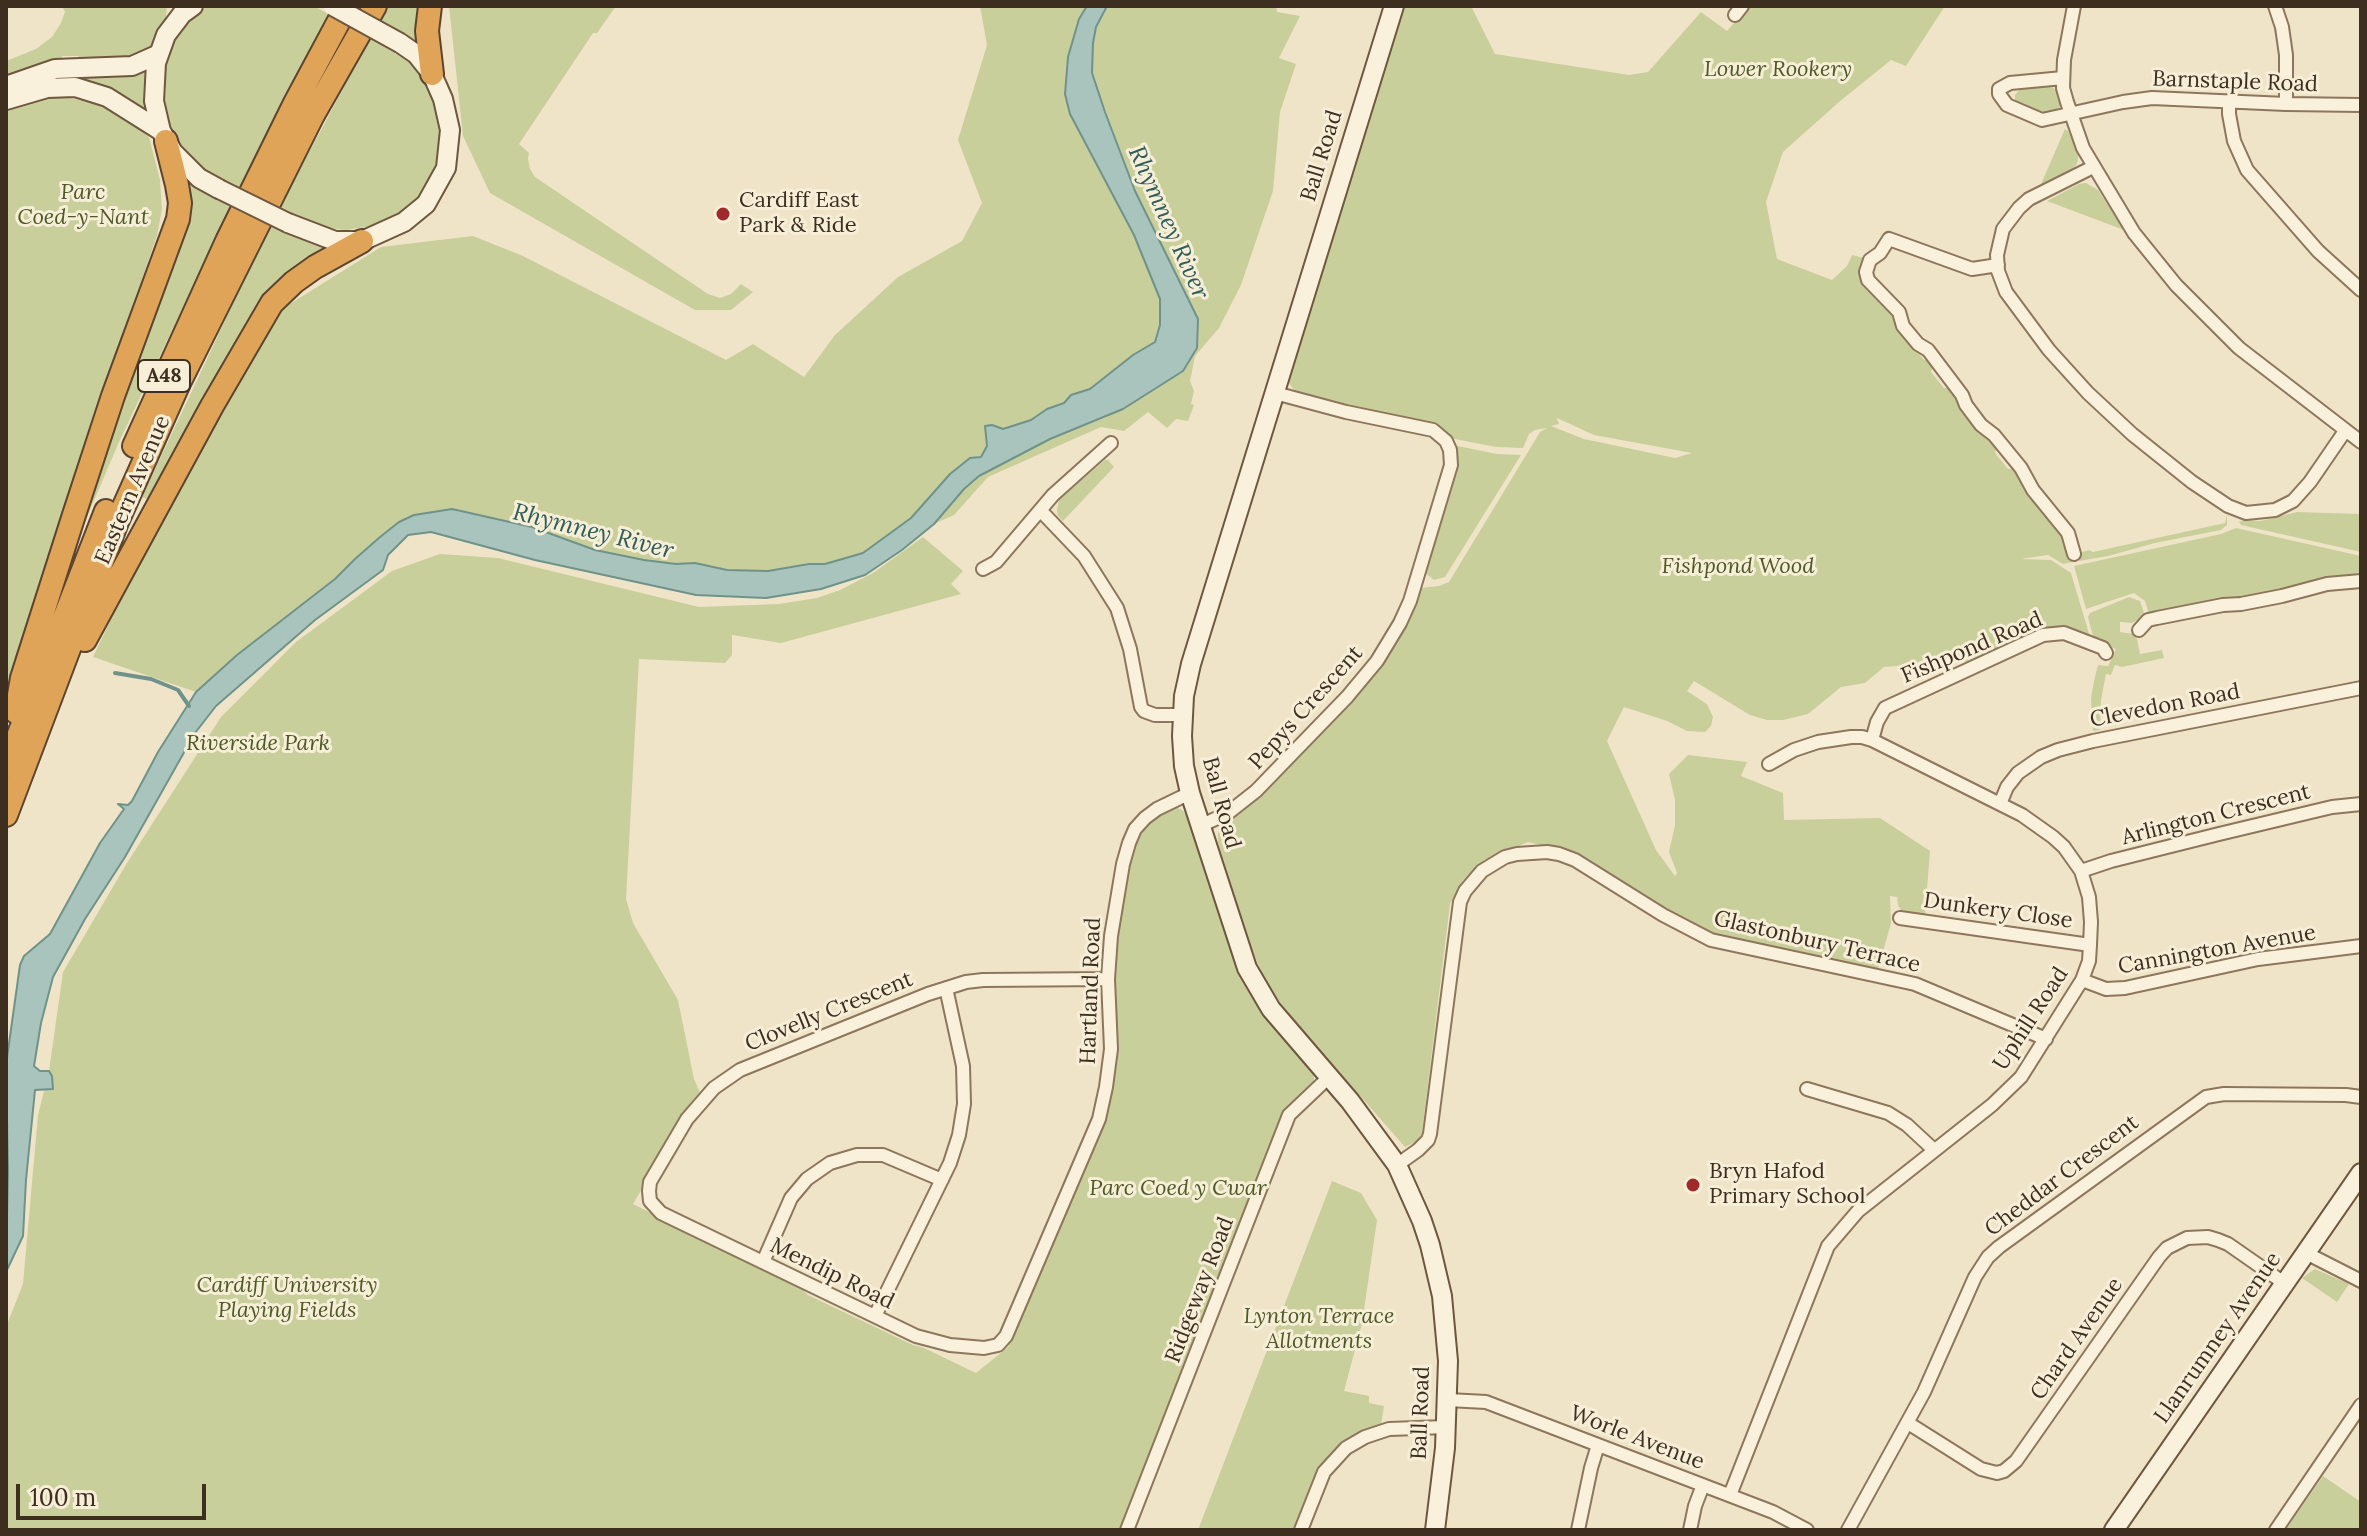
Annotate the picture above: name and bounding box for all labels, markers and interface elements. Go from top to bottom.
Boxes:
park label: Lower Rookery [1704,57,1852,83]
street label: Barnstaple Road [2152,66,2318,98]
street label: Ball Road [1296,107,1348,205]
water label: Rhymney River [1121,142,1215,304]
park label: Parc Coed-y-Nant [17,180,149,232]
place label: Cardiff East Park & Ride [739,188,859,240]
marker: Cardiff East Park & Ride [714,205,732,223]
road number: A48 [138,360,190,392]
street label: Eastern Avenue [90,412,176,568]
water label: Rhymney River [510,498,676,566]
park label: Fishpond Wood [1662,554,1814,580]
street label: Fishpond Road [1897,606,2047,690]
street label: Pepys Crescent [1243,641,1369,775]
street label: Clevedon Road [2088,679,2242,733]
park label: Riverside Park [186,731,330,757]
street label: Ball Road [1196,754,1246,852]
street label: Arlington Crescent [2119,779,2313,851]
street label: Dunkery Close [1922,887,2074,935]
street label: Glastonbury Terrace [1711,905,1923,979]
street label: Hartland Road [1075,917,1107,1065]
street label: Cannington Avenue [2116,920,2318,980]
street label: Uphill Road [1988,962,2074,1076]
street label: Clovelly Crescent [741,966,917,1058]
street label: Cheddar Crescent [1980,1110,2144,1242]
place label: Bryn Hafod Primary School [1709,1159,1865,1210]
park label: Parc Coed y Cwar [1089,1176,1267,1202]
marker: Bryn Hafod Primary School [1684,1176,1702,1194]
street label: Ridgeway Road [1160,1213,1240,1367]
street label: Mendip Road [766,1233,898,1315]
street label: Llanrumney Avenue [2149,1247,2287,1429]
park label: Cardiff University Playing Fields [196,1273,378,1324]
street label: Chard Avenue [2025,1273,2129,1405]
park label: Lynton Terrace Allotments [1244,1304,1394,1356]
street label: Ball Road [1406,1366,1436,1460]
street label: Worle Avenue [1566,1400,1708,1476]
scale bar [20,1468,210,1518]
text: 100 m [30,1482,96,1513]

